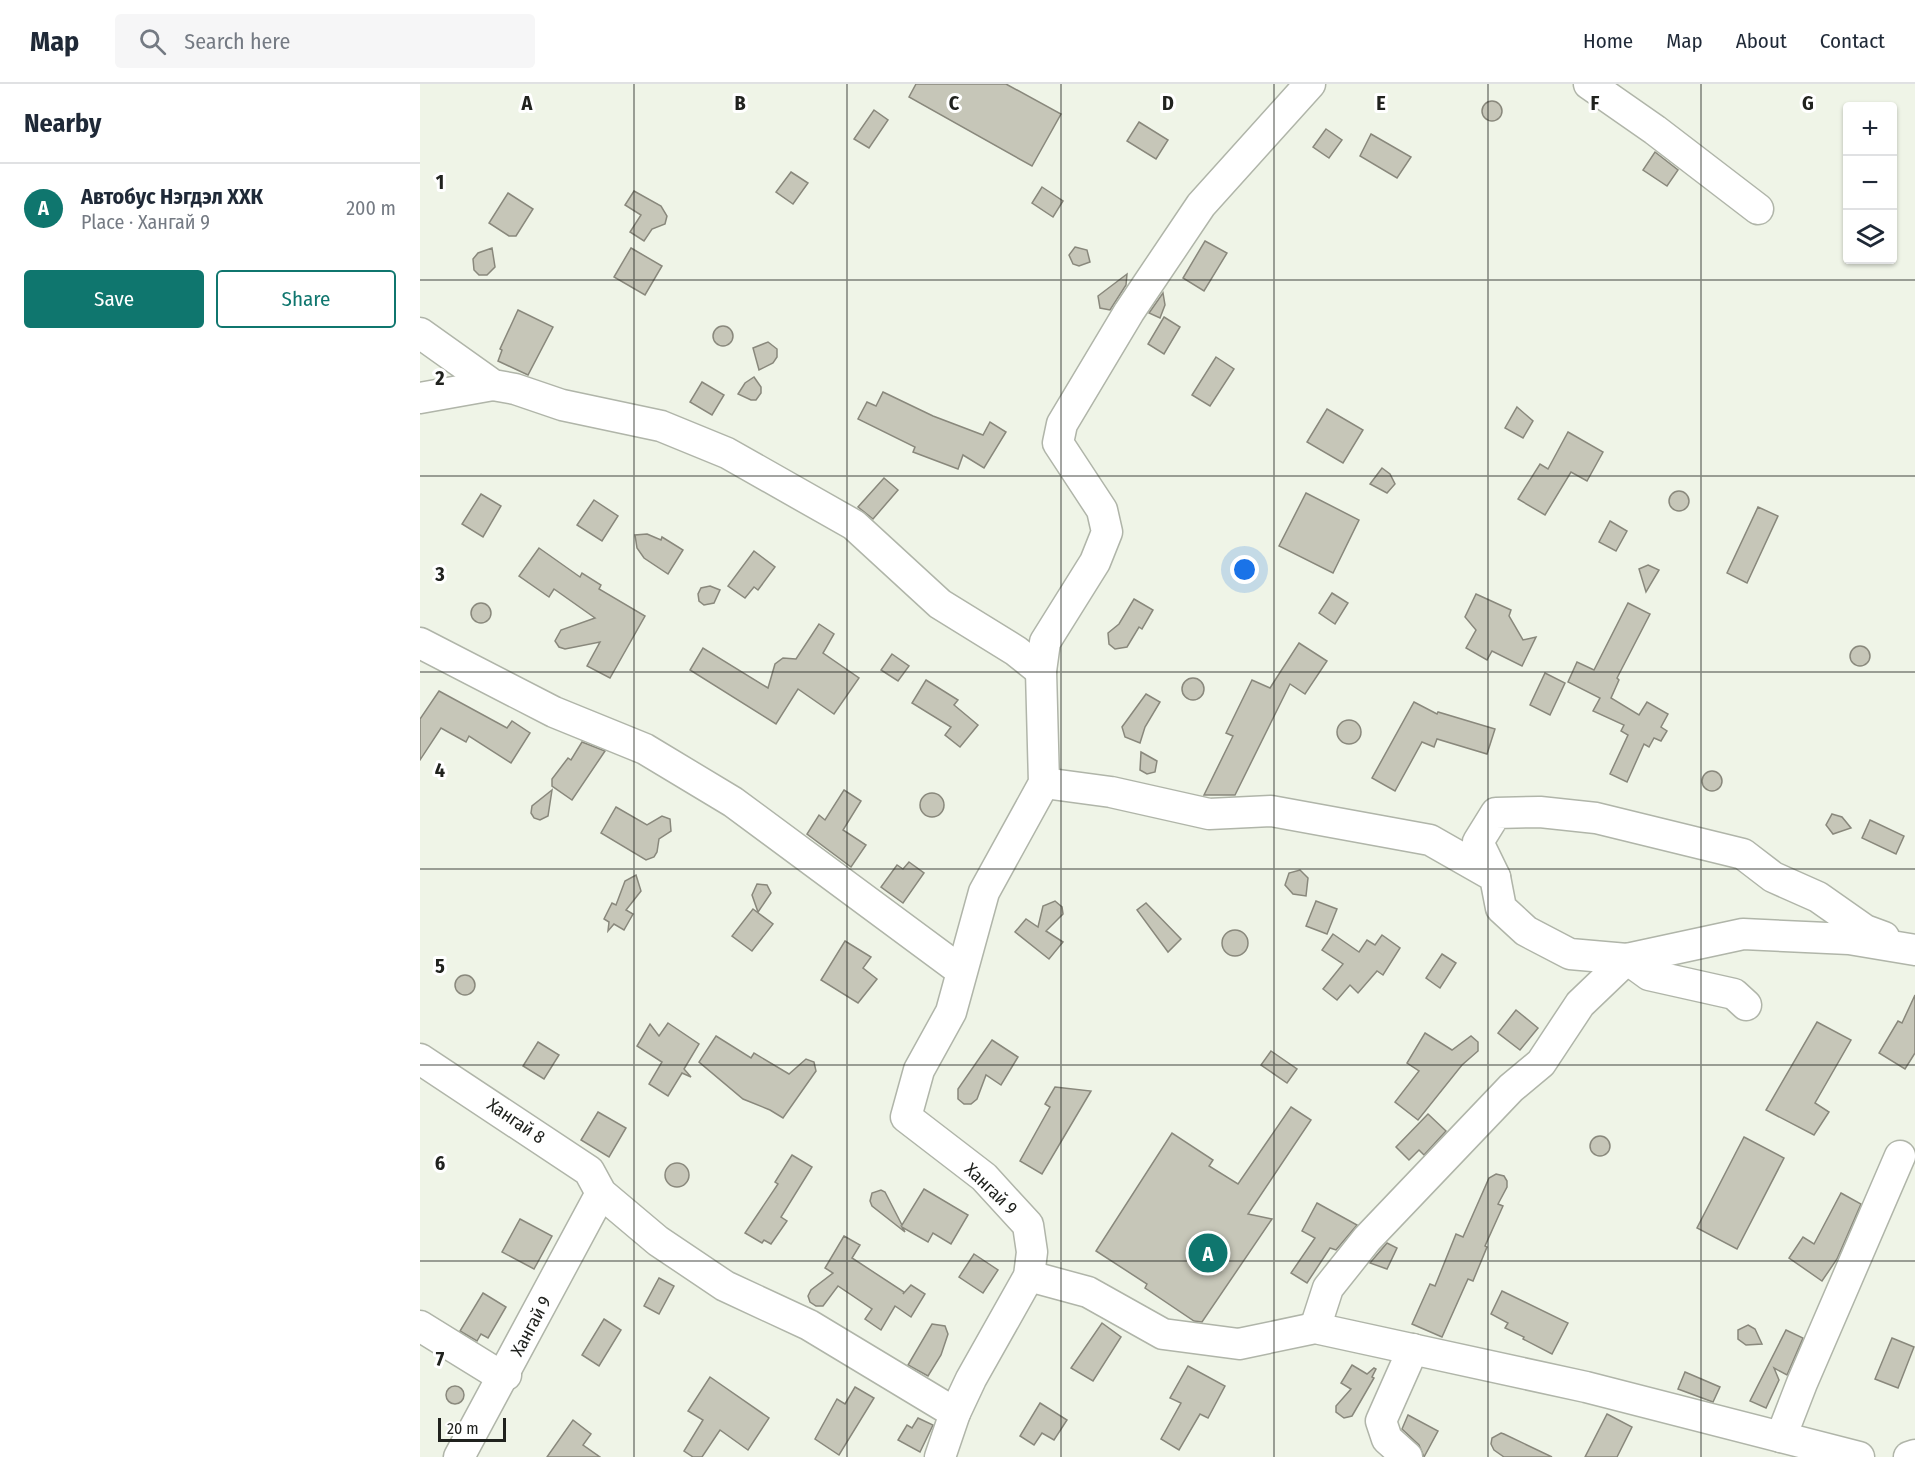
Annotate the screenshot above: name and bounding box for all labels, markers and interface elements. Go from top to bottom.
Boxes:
search box [115,14,535,68]
text: Map [30,25,79,58]
icon: search [136,25,169,58]
text: Search here [184,28,290,55]
text: Home [1583,28,1633,54]
text: Map [1666,28,1703,54]
text: About [1736,28,1787,54]
text: Contact [1820,28,1885,54]
text: A [521,91,534,115]
text: B [734,91,746,115]
text: C [949,91,960,115]
text: D [1162,91,1174,115]
text: E [1376,91,1386,115]
text: F [1591,91,1600,115]
text: G [1802,91,1814,115]
map controls [1843,102,1897,264]
button: + [1843,102,1897,156]
text: Nearby [24,108,101,139]
button: − [1843,156,1897,210]
text: 1 [436,170,444,194]
text: Автобус Нэгдэл ХХК [81,183,263,210]
text: A [38,196,49,220]
text: 200 m [346,196,396,220]
text: Place · Хангай 9 [81,210,210,234]
button: layers [1843,210,1897,264]
button: Save [24,270,204,328]
button: Share [216,270,396,328]
text: 2 [434,366,445,390]
your location [1230,555,1259,584]
text: 3 [434,562,445,586]
text: 4 [435,758,445,782]
text: 5 [435,954,445,978]
street label: Хангай 8 [483,1094,549,1148]
text: 6 [435,1151,445,1175]
street label: Хангай 9 [960,1159,1022,1219]
pin: A [1188,1230,1228,1276]
street label: Хангай 9 [506,1292,556,1360]
text: 7 [436,1347,445,1371]
scale bar [438,1415,506,1442]
text: 20 m [447,1419,478,1438]

